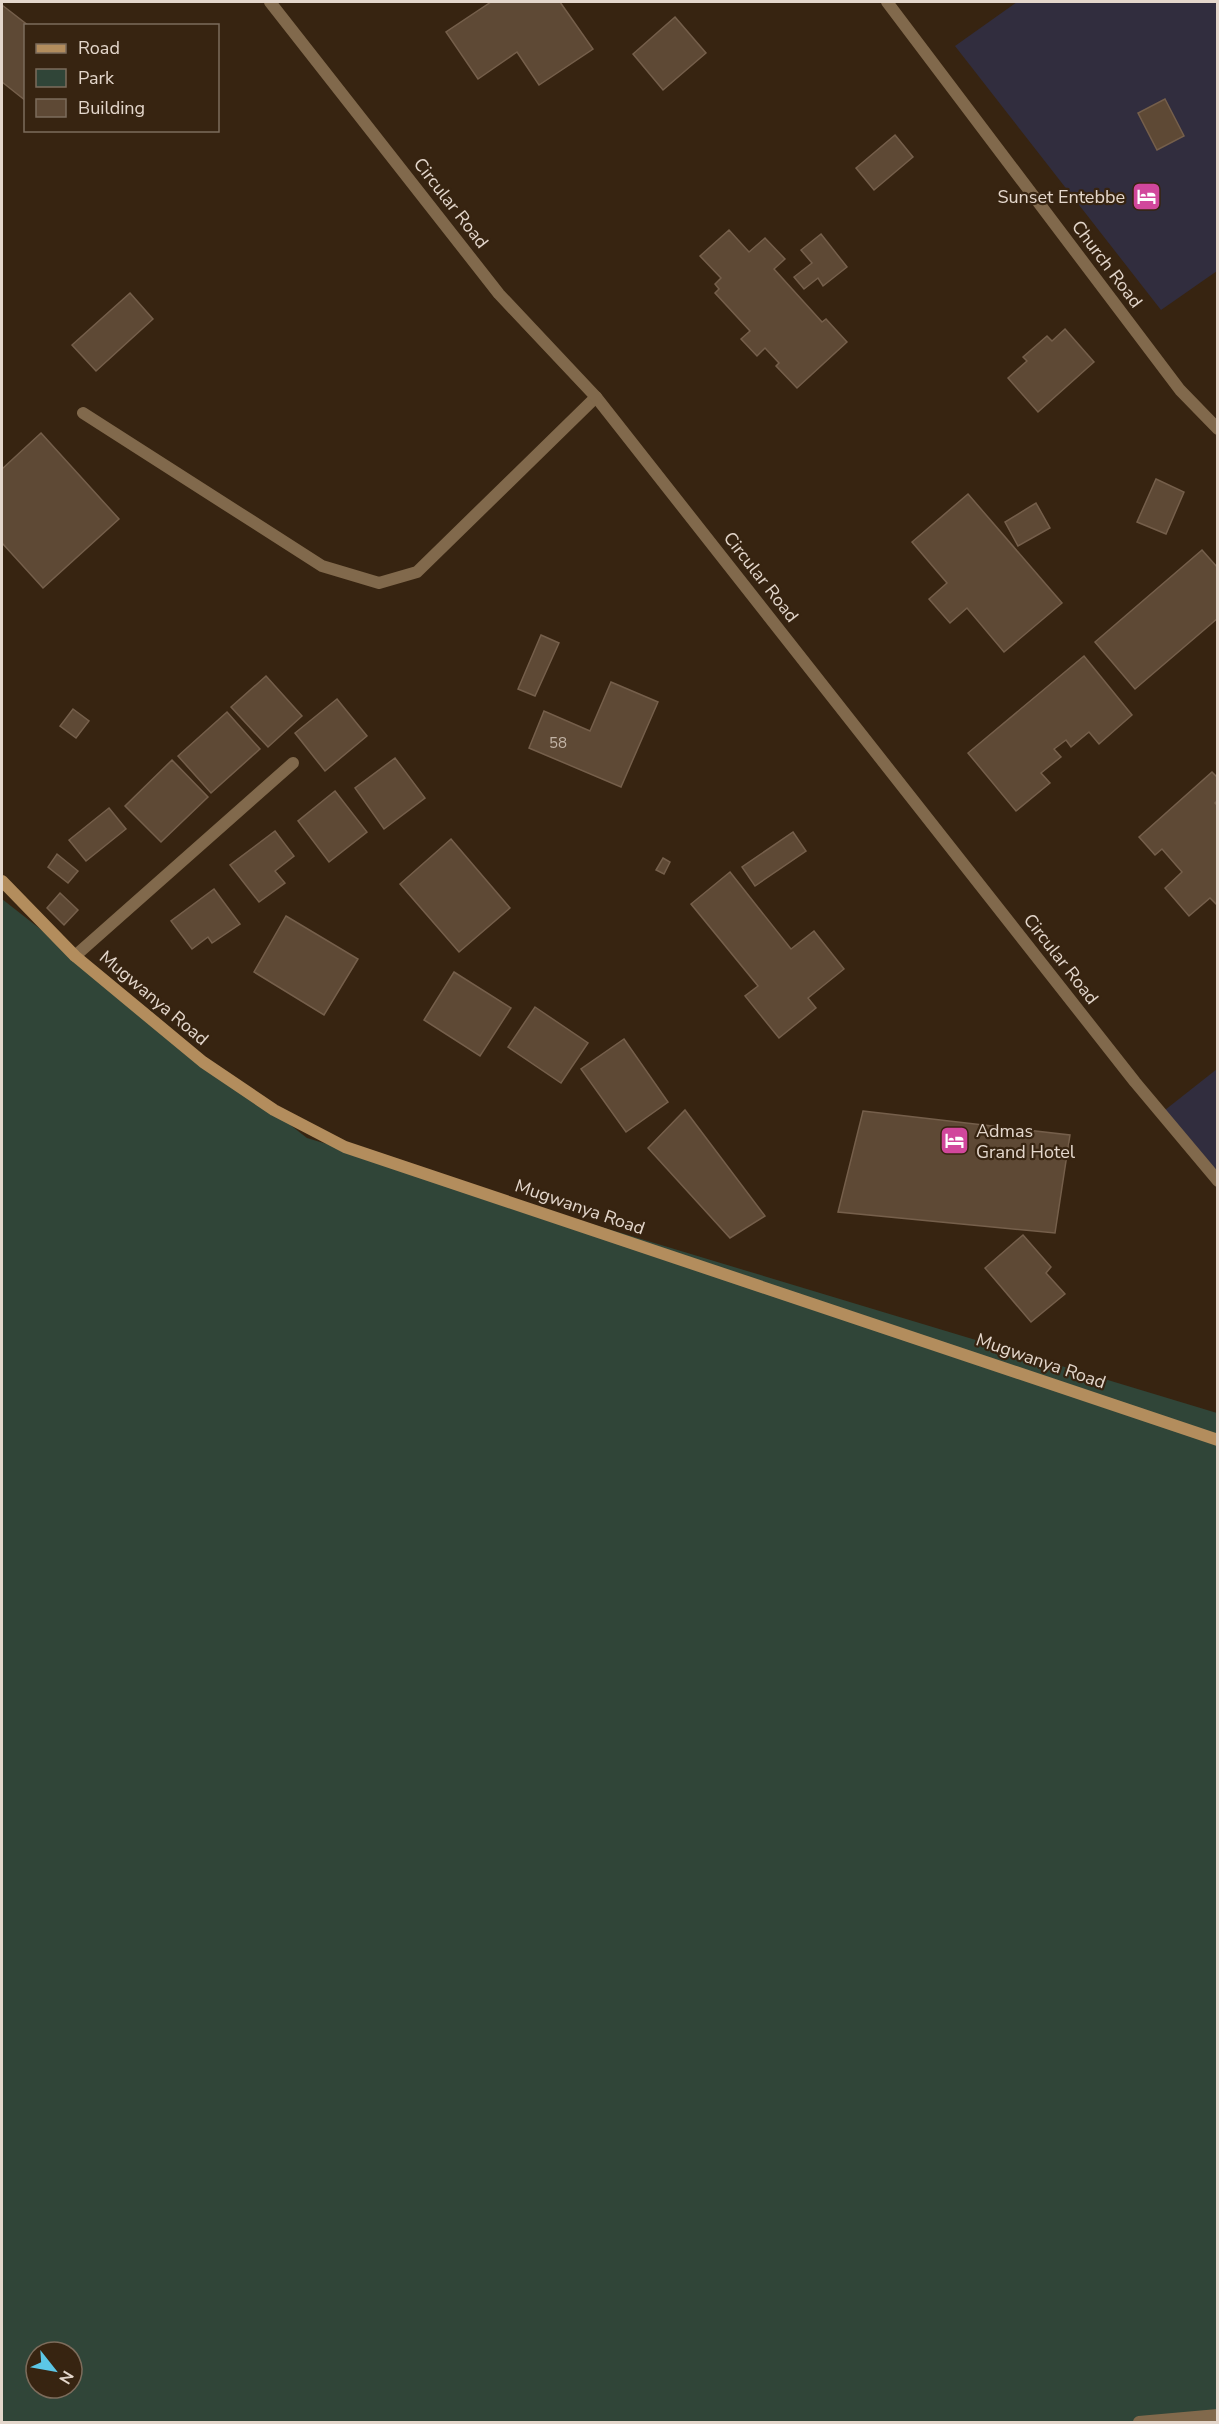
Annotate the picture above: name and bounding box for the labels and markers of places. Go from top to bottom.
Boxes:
hotel icon: Sunset Entebbe [1130,181,1162,213]
place label: Sunset Entebbe [997,185,1125,209]
place label: Admas Grand Hotel [976,1119,1076,1164]
hotel icon: Admas Grand Hotel [939,1125,971,1157]

